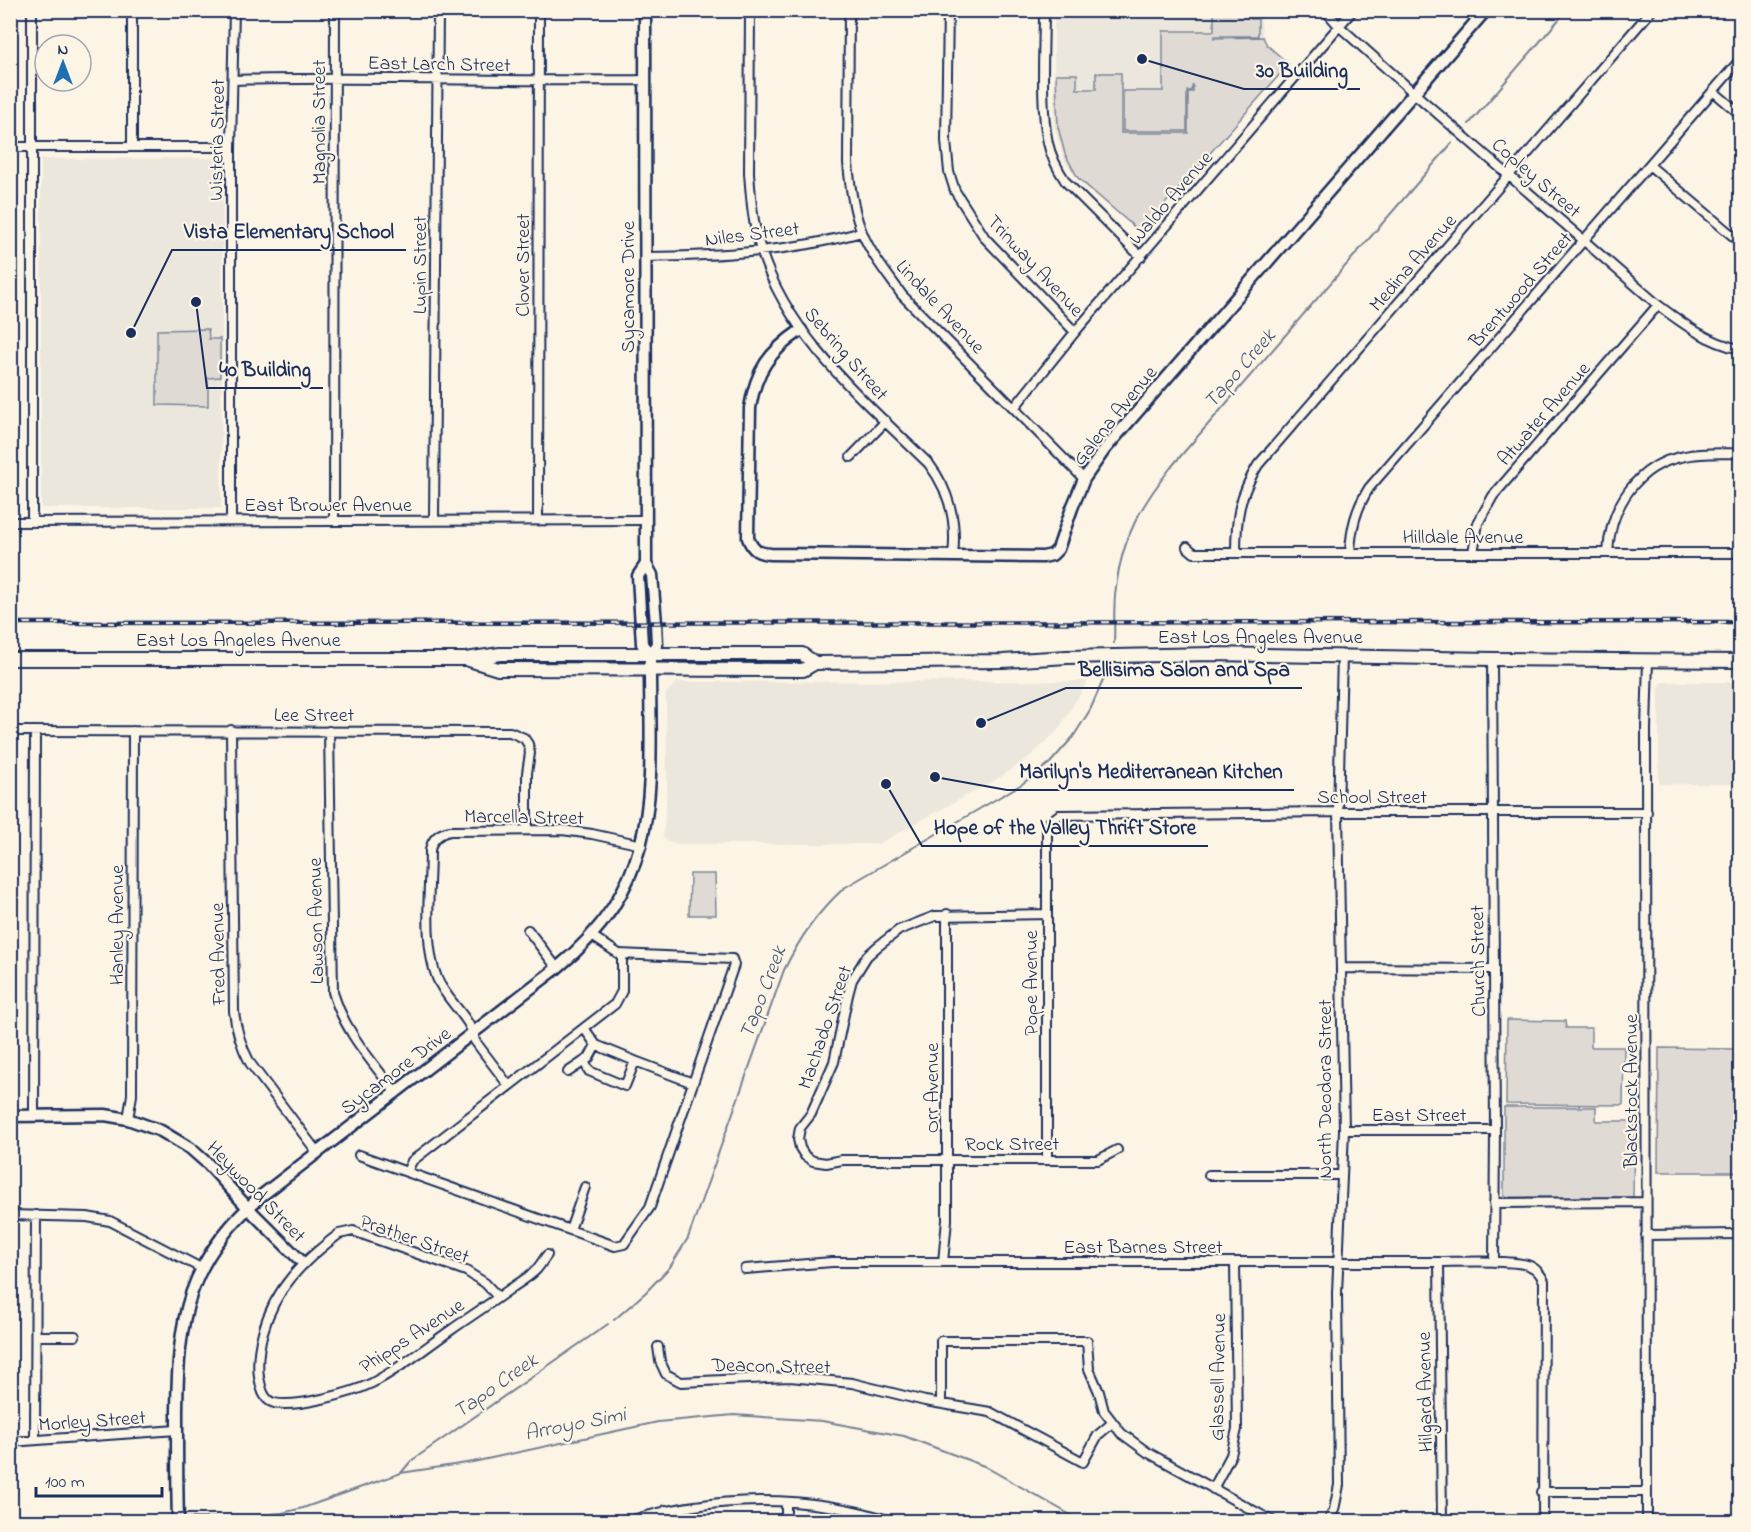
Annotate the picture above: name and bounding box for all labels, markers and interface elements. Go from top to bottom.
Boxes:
north arrow [33,33,93,93]
text: N [58,38,69,62]
street label: East Larch Street [367,50,511,81]
callout: 30 Building [1244,50,1360,89]
text: 30 Building [1255,57,1348,89]
street label: Magnolia Street [306,59,336,184]
street label: Wisteria Street [203,79,234,201]
street label: Copley Street [1484,132,1587,226]
street label: Waldo Avenue [1123,145,1221,252]
street label: Medina Avenue [1363,208,1465,319]
street label: Trinway Avenue [979,209,1089,325]
callout: Vista Elementary School [172,211,406,250]
street label: Clover Street [510,213,539,317]
street label: Lupin Street [407,215,436,314]
street label: Niles Street [703,215,801,256]
text: Vista Elementary School [183,218,395,250]
street label: Sycamore Drive [615,221,644,353]
street label: Brentwood Street [1463,226,1581,356]
street label: Lindale Avenue [888,254,991,362]
street label: Sebring Street [795,301,894,409]
water label: Tapo Creek [1197,322,1284,416]
callout: 40 Building [207,349,323,388]
text: 40 Building [219,356,311,388]
street label: Atwater Avenue [1491,356,1598,473]
street label: Galena Avenue [1067,360,1165,473]
street label: East Brower Avenue [244,492,412,521]
street label: Hilldale Avenue [1402,524,1524,553]
street label: East Los Angeles Avenue [1157,624,1363,654]
street label: East Los Angeles Avenue [135,627,341,657]
callout: Bellisima Salon and Spa [1066,649,1302,688]
text: Bellisima Salon and Spa [1077,656,1290,686]
street label: Lee Street [274,702,355,731]
callout: Marilyn's Mediterranean Kitchen [1007,751,1294,790]
text: Marilyn's Mediterranean Kitchen [1019,758,1283,790]
street label: School Street [1317,784,1427,813]
street label: Marcella Street [464,803,584,834]
callout: Hope of the Valley Thrift Store [922,807,1208,846]
text: Hope of the Valley Thrift Store [934,814,1197,846]
street label: Lawson Avenue [302,857,333,984]
street label: Hanley Avenue [104,865,133,985]
street label: Fred Avenue [204,902,235,1006]
street label: Church Street [1464,905,1495,1017]
street label: Pope Avenue [1018,930,1047,1036]
water label: Tapo Creek [732,941,796,1043]
street label: Machado Street [792,962,861,1094]
street label: North Deodora Street [1312,999,1341,1179]
street label: Blackstock Avenue [1618,1014,1647,1169]
street label: Sycamore Drive [335,1021,458,1123]
street label: Orr Avenue [919,1043,948,1133]
street label: East Street [1371,1102,1467,1131]
street label: Rock Street [965,1131,1060,1160]
street label: Heywood Street [199,1135,312,1251]
street label: Prather Street [355,1208,473,1273]
street label: East Barnes Street [1063,1234,1223,1263]
street label: Phipps Avenue [354,1292,471,1382]
street label: Glassell Avenue [1204,1313,1235,1441]
street label: Hilgard Avenue [1411,1331,1443,1453]
water label: Tapo Creek [448,1346,545,1427]
street label: Deacon Street [710,1352,831,1383]
water label: Arroyo Simi [522,1400,631,1449]
street label: Morley Street [37,1404,147,1441]
scale bar [36,1460,162,1498]
text: 100 m [45,1470,85,1496]

